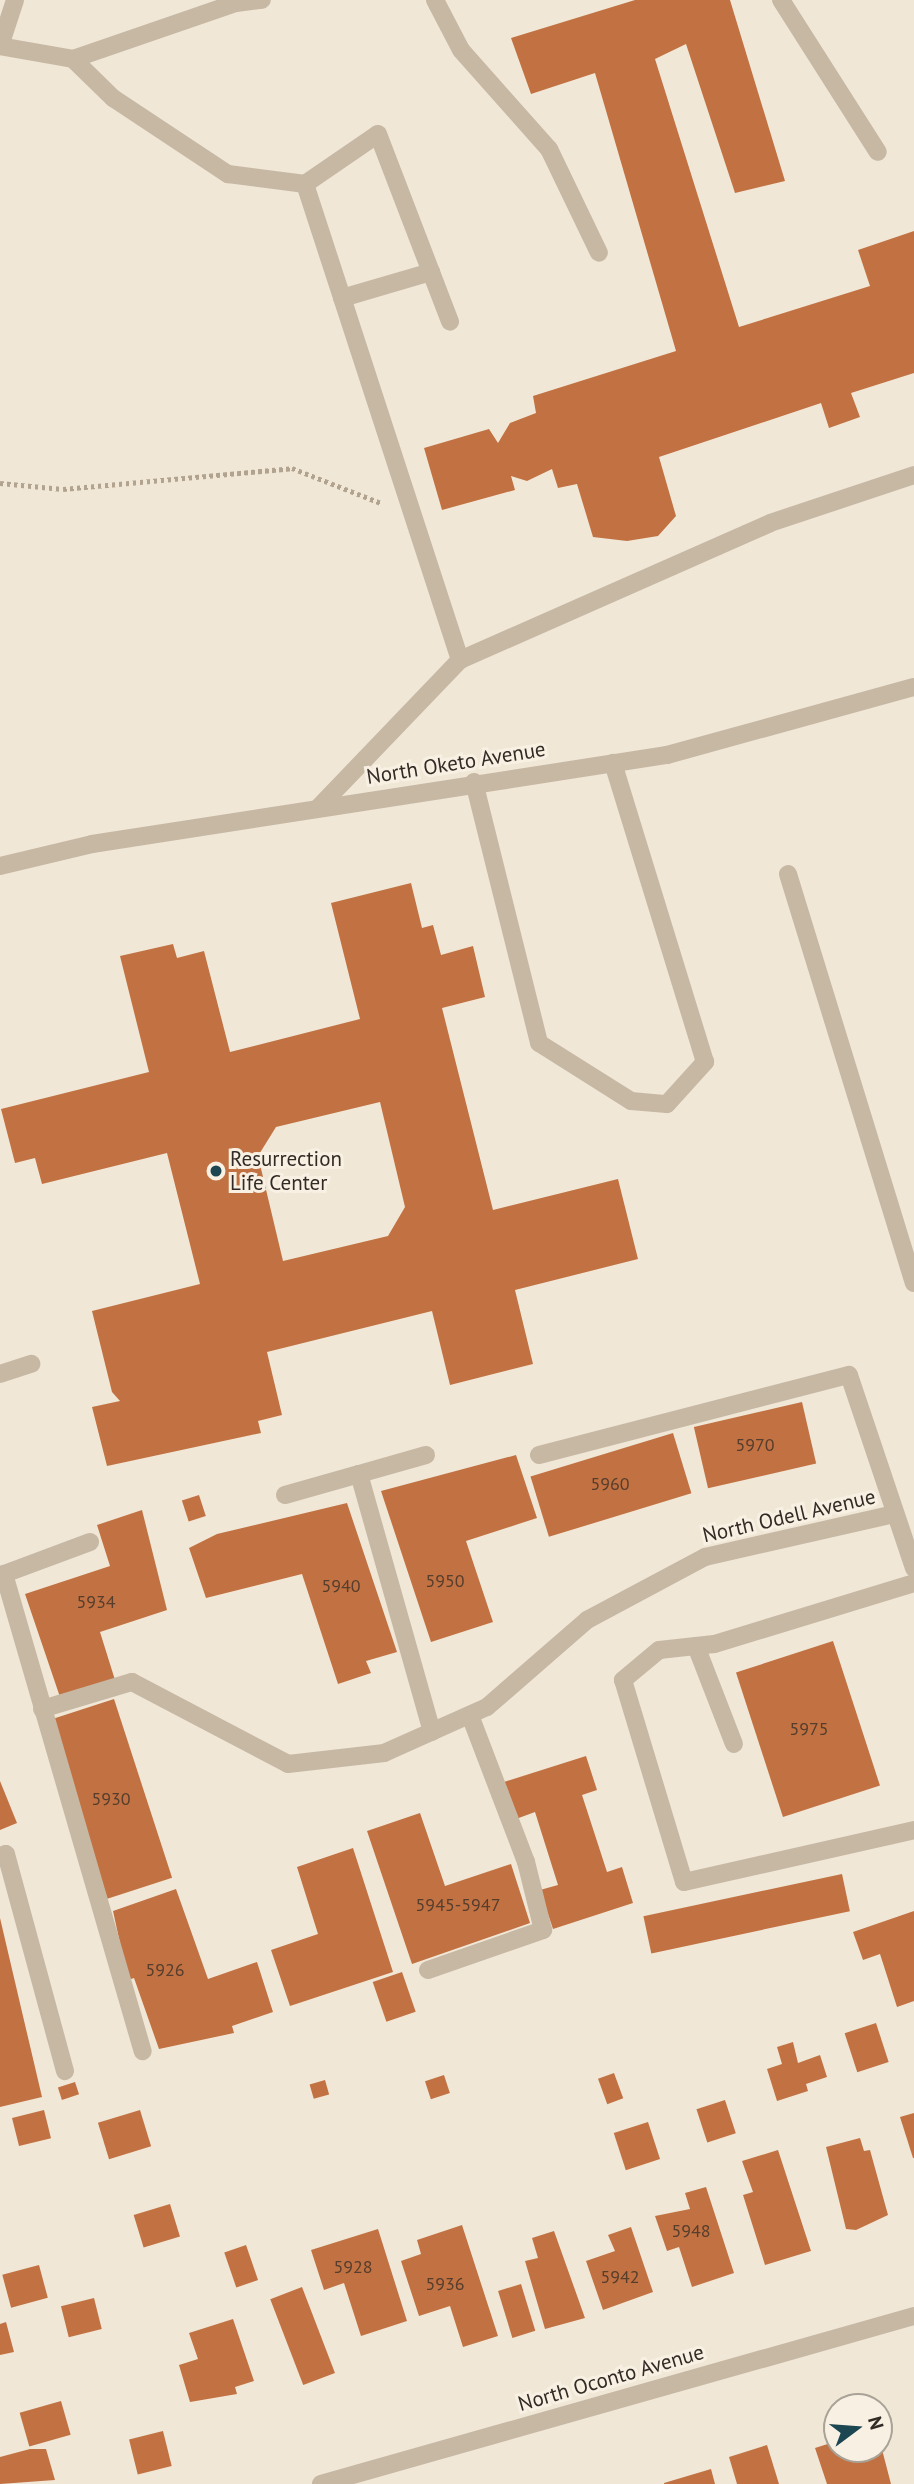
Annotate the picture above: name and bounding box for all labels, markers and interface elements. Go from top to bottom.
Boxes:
street label: North Oketo Avenue [364,736,548,790]
place label: Resurrection Life Center [230,1146,342,1196]
marker: Resurrection Life Center [208,1163,224,1179]
house number: 5970 [735,1434,775,1456]
house number: 5960 [590,1473,630,1495]
street label: North Odell Avenue [700,1484,878,1548]
house number: 5950 [425,1570,465,1592]
house number: 5940 [321,1575,361,1597]
house number: 5934 [76,1591,116,1613]
house number: 5975 [789,1718,829,1740]
house number: 5930 [91,1788,131,1810]
house number: 5945-5947 [416,1894,500,1916]
house number: 5926 [145,1959,185,1981]
house number: 5948 [671,2220,711,2242]
house number: 5928 [333,2256,373,2278]
house number: 5942 [600,2266,640,2288]
house number: 5936 [425,2273,465,2295]
street label: North Oconto Avenue [515,2339,707,2417]
north arrow [823,2393,893,2463]
text: N [863,2413,890,2432]

